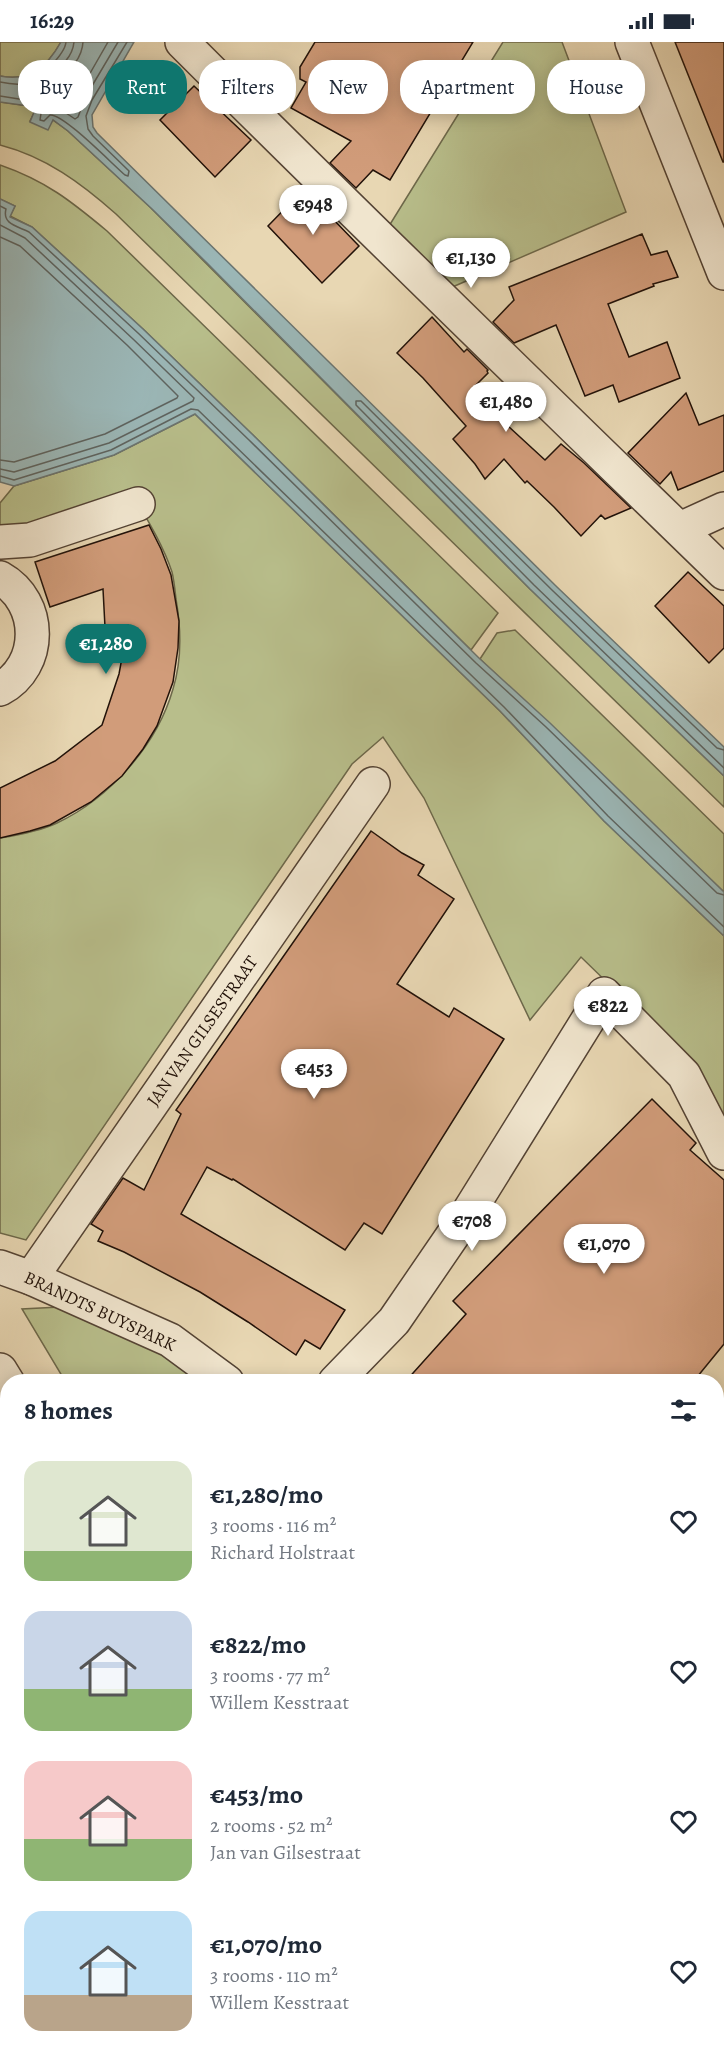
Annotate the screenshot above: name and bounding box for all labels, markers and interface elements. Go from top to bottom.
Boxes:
text: 16:29 [30,6,74,36]
chip: Buy [18,60,93,114]
chip: Rent [105,60,187,114]
chip: Filters [199,60,296,114]
chip: New [308,60,388,114]
chip: Apartment [400,60,535,114]
chip: House [547,60,645,114]
pin: €948 [277,185,349,236]
text: €948 [293,191,333,218]
pin: €1,130 [422,238,520,289]
text: €1,130 [446,244,496,271]
pin: €1,480 [457,382,555,433]
text: €1,480 [479,388,533,415]
pin: €1,280 [57,624,155,675]
text: €1,280 [79,630,133,657]
street label: JAN VAN GILSESTRAAT [141,951,263,1111]
pin: €822 [572,986,644,1037]
text: €822 [588,992,628,1019]
pin: €453 [278,1049,350,1100]
text: €453 [295,1055,333,1082]
pin: €708 [436,1201,508,1252]
text: €708 [452,1207,492,1234]
pin: €1,070 [555,1224,653,1275]
text: €1,070 [578,1230,630,1257]
street label: BRANDTS BUYSPARK [20,1265,181,1357]
text: 8 homes [24,1393,113,1428]
icon: filters [667,1394,700,1427]
text: €1,280/mo [210,1477,323,1512]
icon: home [72,1485,144,1557]
icon: heart [667,1505,700,1538]
text: 3 rooms · 116 m² [210,1512,336,1539]
text: Richard Holstraat [210,1539,355,1566]
text: €822/mo [210,1627,306,1662]
icon: home [72,1635,144,1707]
icon: heart [667,1655,700,1688]
text: 3 rooms · 77 m² [210,1662,330,1689]
text: Willem Kesstraat [210,1689,349,1716]
text: €453/mo [210,1777,303,1812]
icon: home [72,1785,144,1857]
icon: heart [667,1805,700,1838]
text: 2 rooms · 52 m² [210,1812,333,1839]
text: Jan van Gilsestraat [210,1839,361,1866]
text: €1,070/mo [210,1927,322,1962]
icon: home [72,1935,144,2007]
icon: heart [667,1955,700,1988]
text: 3 rooms · 110 m² [210,1962,338,1989]
text: Willem Kesstraat [210,1989,349,2016]

